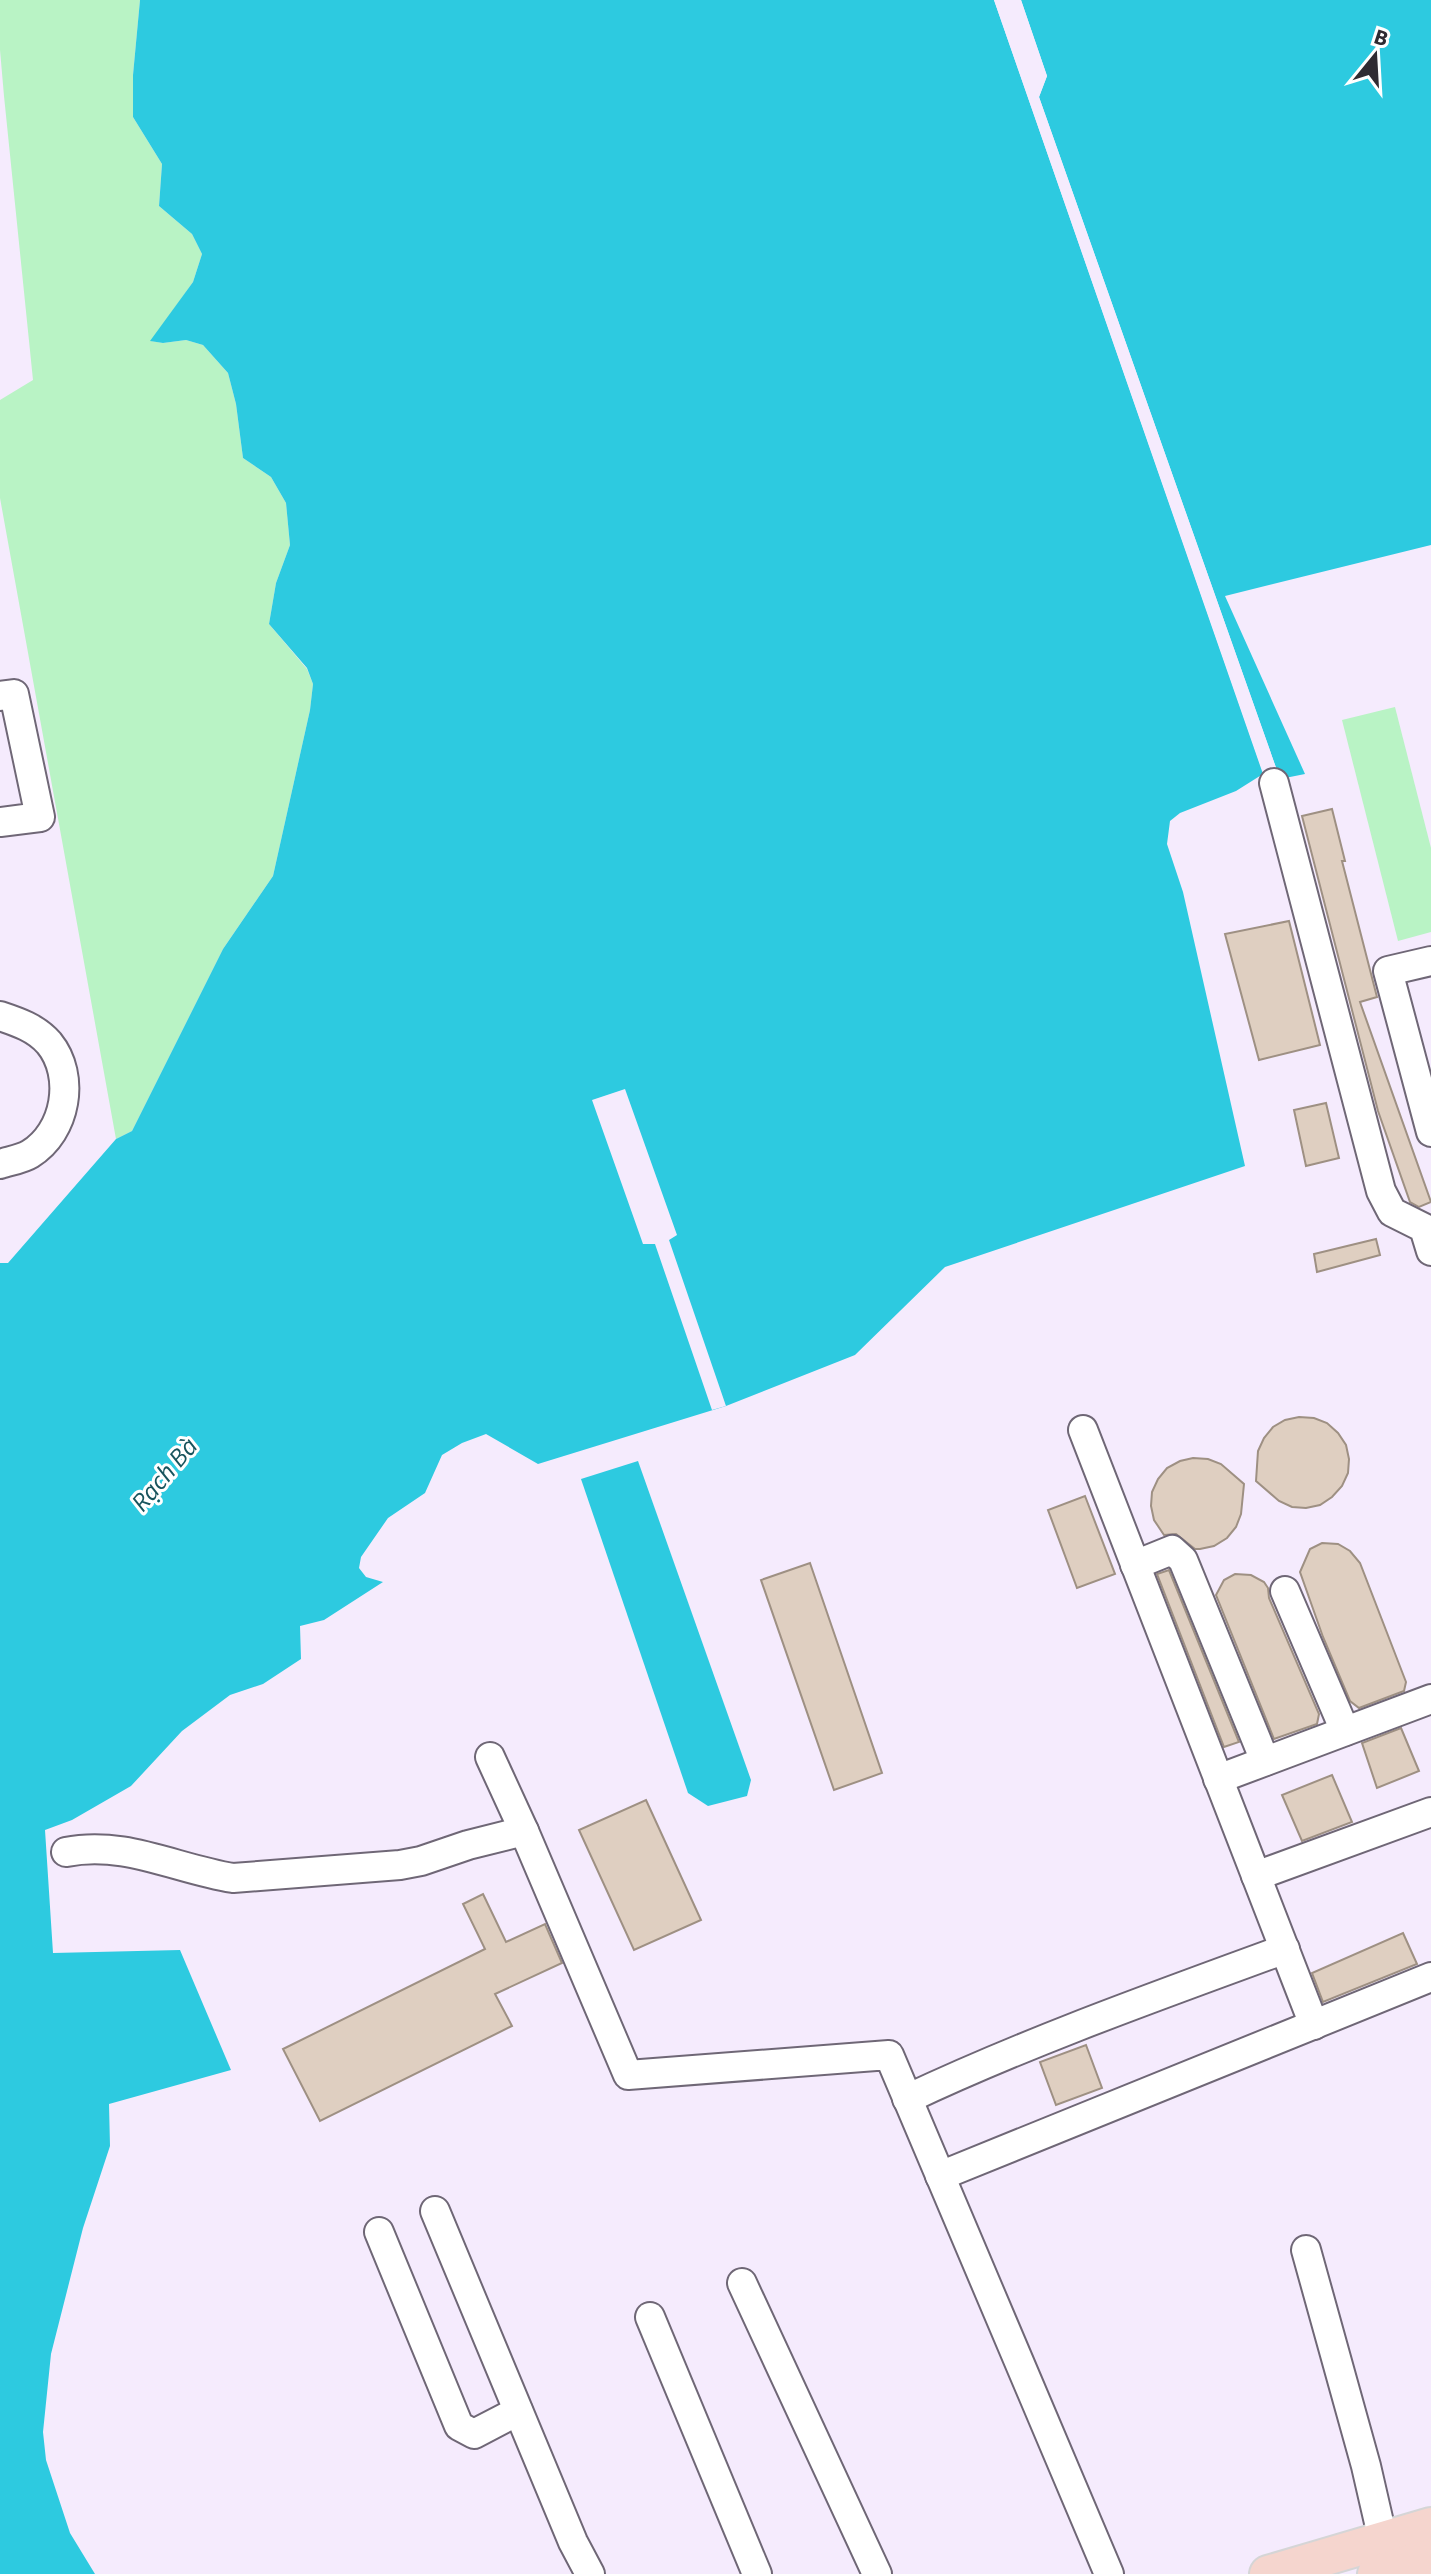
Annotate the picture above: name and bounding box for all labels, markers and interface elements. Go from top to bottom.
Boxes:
north arrow [1335,16,1415,96]
text: B [1370,21,1392,55]
water label: Rạch Bà [122,1429,207,1520]

